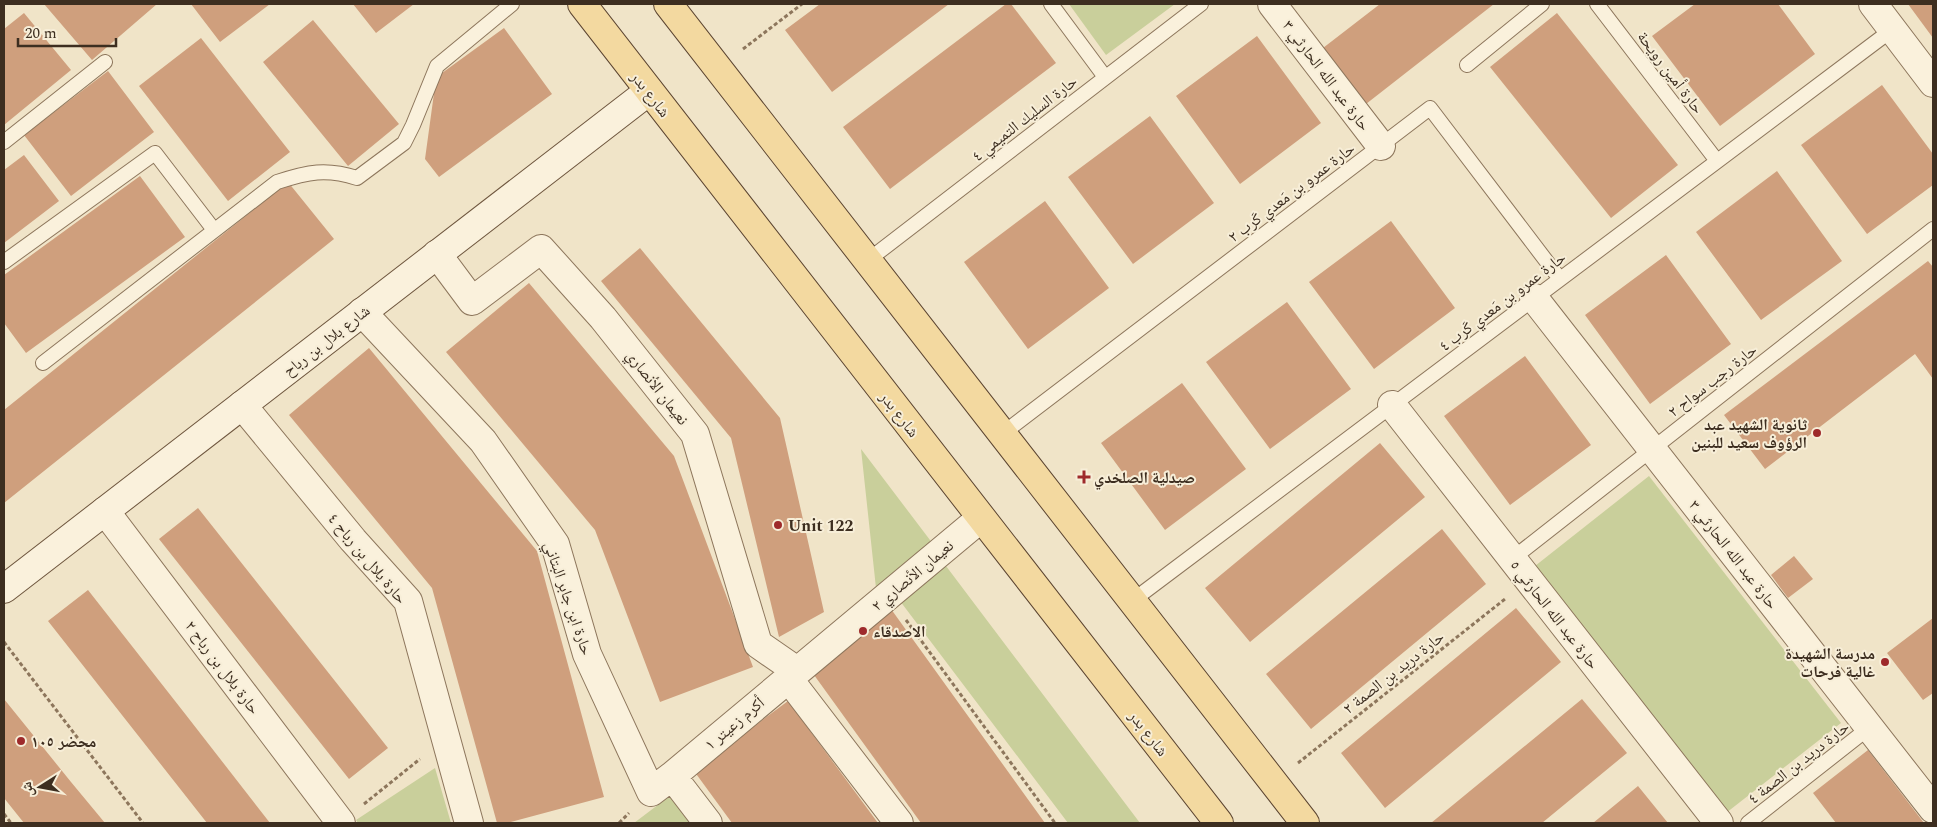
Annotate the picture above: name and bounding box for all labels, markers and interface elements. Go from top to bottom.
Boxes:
scale bar [18,15,115,47]
street label: حارة عبد الله الحارثي ٣ [1276,15,1376,136]
text: 20 m [25,22,57,45]
street label: حارة أمين رويحة [1631,26,1709,119]
street label: شارع بدر [624,66,676,123]
street label: حارة السليك التميمي ٤ [967,70,1083,168]
street label: حارة عمرو بن مَعدي كَرب ٢ [1223,137,1360,249]
street label: حارة عمرو بن مَعدي كَرب ٤ [1434,246,1571,358]
street label: شارع بلال بن رباح [278,299,375,382]
street label: حارة رجب سواح ٢ [1663,338,1762,423]
street label: نعيمان الأنصاري [620,345,694,430]
street label: شارع بدر [873,386,925,443]
place label: ثانوية الشهيد عبد الرؤوف سعيد للبنين [1691,413,1808,455]
marker: ثانوية الشهيد عبد الرؤوف سعيد للبنين [1811,427,1823,439]
place label: صيدلية الصلخدي [1094,466,1195,490]
marker: صيدلية الصلخدي [1078,471,1090,483]
street label: حارة عبد الله الحارثي ٣ [1683,495,1784,615]
street label: حارة بلال بن رباح ٤ [322,508,413,609]
place label: Unit 122 [788,514,854,538]
marker: Unit 122 [772,519,784,531]
street label: نعيمان الأنصاري ٢ [866,534,959,617]
street label: حارة ابن جابر البتاني [537,538,599,658]
street label: حارة عبد الله الحارثي ٥ [1504,555,1605,675]
street label: حارة بلال بن رباح ٢ [179,616,266,720]
place label: الاصدقاء [873,620,925,644]
marker: الاصدقاء [857,625,869,637]
street label: حارة دريد بن الصمة ٢ [1338,625,1450,720]
place label: مدرسة الشهيدة غالية فرحات [1785,642,1875,684]
marker: مدرسة الشهيدة غالية فرحات [1879,656,1891,668]
street label: أكرم زعيتر ١ [699,691,770,756]
street label: شارع بدر [1122,705,1174,762]
street label: حارة دريد بن الصمة ٤ [1743,715,1855,810]
place label: محضر ١٠٥ [31,730,96,754]
marker: محضر ١٠٥ [15,735,27,747]
north arrow [15,762,65,812]
text: ش [16,780,39,799]

